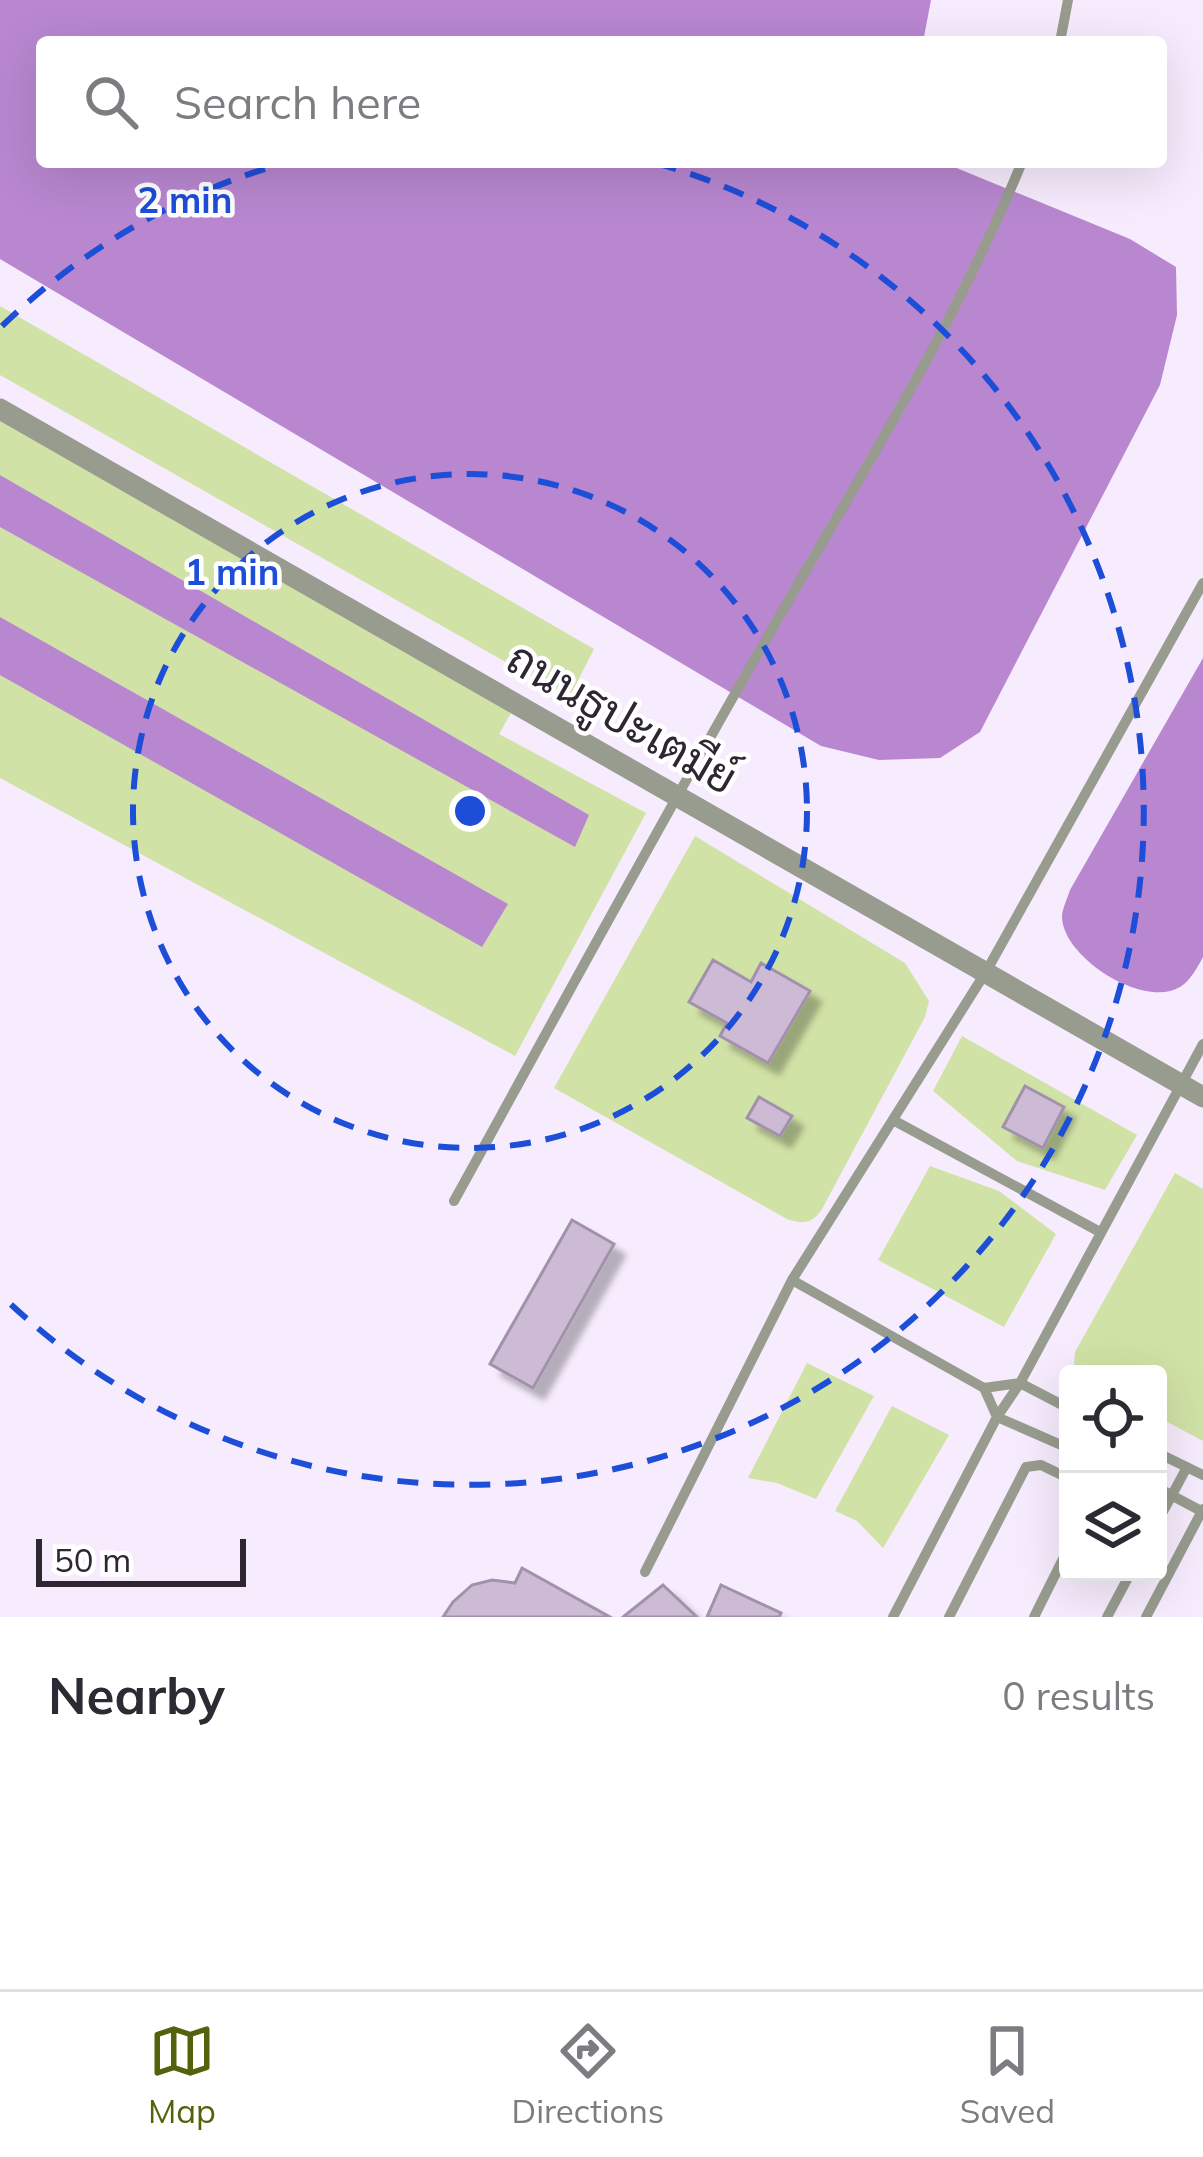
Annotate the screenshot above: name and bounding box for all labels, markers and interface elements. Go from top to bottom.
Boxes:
search box [36,36,1167,168]
icon: search [78,69,144,135]
text: Search here [174,74,421,130]
text: 2 min [138,177,232,222]
text: 1 min [185,549,279,594]
street label: ถนนธูปะเตมีย์ [496,629,747,809]
centre of rings [449,790,491,832]
map controls [1059,1365,1167,1581]
button: locate [1059,1365,1167,1473]
button: layers [1059,1473,1167,1581]
scale bar [36,1533,246,1586]
text: 50 m [54,1539,131,1580]
text: Nearby [48,1663,225,1727]
text: 0 results [1002,1671,1155,1720]
tab: Map [148,2018,216,2131]
tab: Directions [512,2018,664,2131]
tab: Saved [960,2018,1055,2131]

